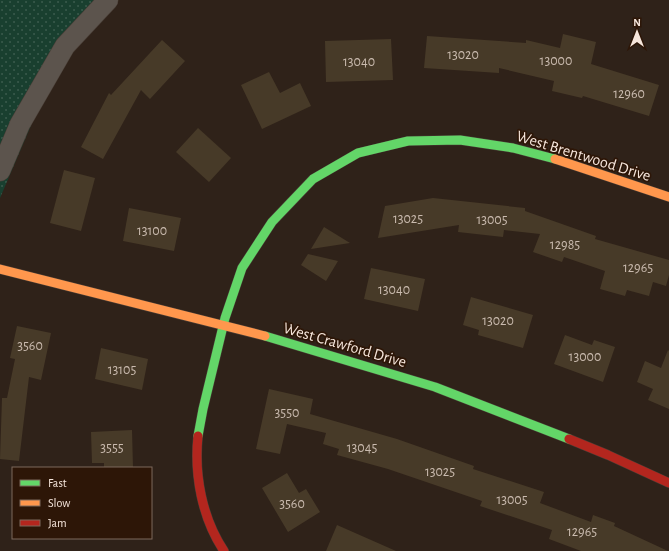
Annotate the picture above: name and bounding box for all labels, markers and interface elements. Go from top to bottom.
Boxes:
north arrow [617,12,657,52]
text: N [633,17,641,28]
house number: 13020 [447,48,479,62]
house number: 13000 [540,54,572,68]
house number: 13040 [343,55,375,69]
house number: 12960 [613,87,645,101]
street label: West Brentwood Drive [515,128,653,184]
house number: 13025 [393,212,423,226]
house number: 13005 [476,213,508,227]
house number: 13100 [137,224,167,238]
house number: 12985 [550,238,580,252]
house number: 12965 [623,261,653,275]
house number: 13040 [378,283,410,297]
house number: 13020 [482,314,514,328]
street label: West Crawford Drive [281,320,408,370]
house number: 3560 [17,339,43,353]
house number: 13000 [569,350,601,364]
house number: 13105 [108,363,136,377]
house number: 3550 [275,406,299,420]
house number: 3555 [100,441,124,455]
house number: 13045 [347,441,377,455]
house number: 13025 [425,465,455,479]
legend [12,467,152,539]
text: Fast [48,477,67,489]
house number: 13005 [496,493,528,507]
text: Slow [48,497,70,509]
house number: 3560 [279,497,305,511]
text: Jam [48,517,67,529]
house number: 12965 [567,525,597,539]

